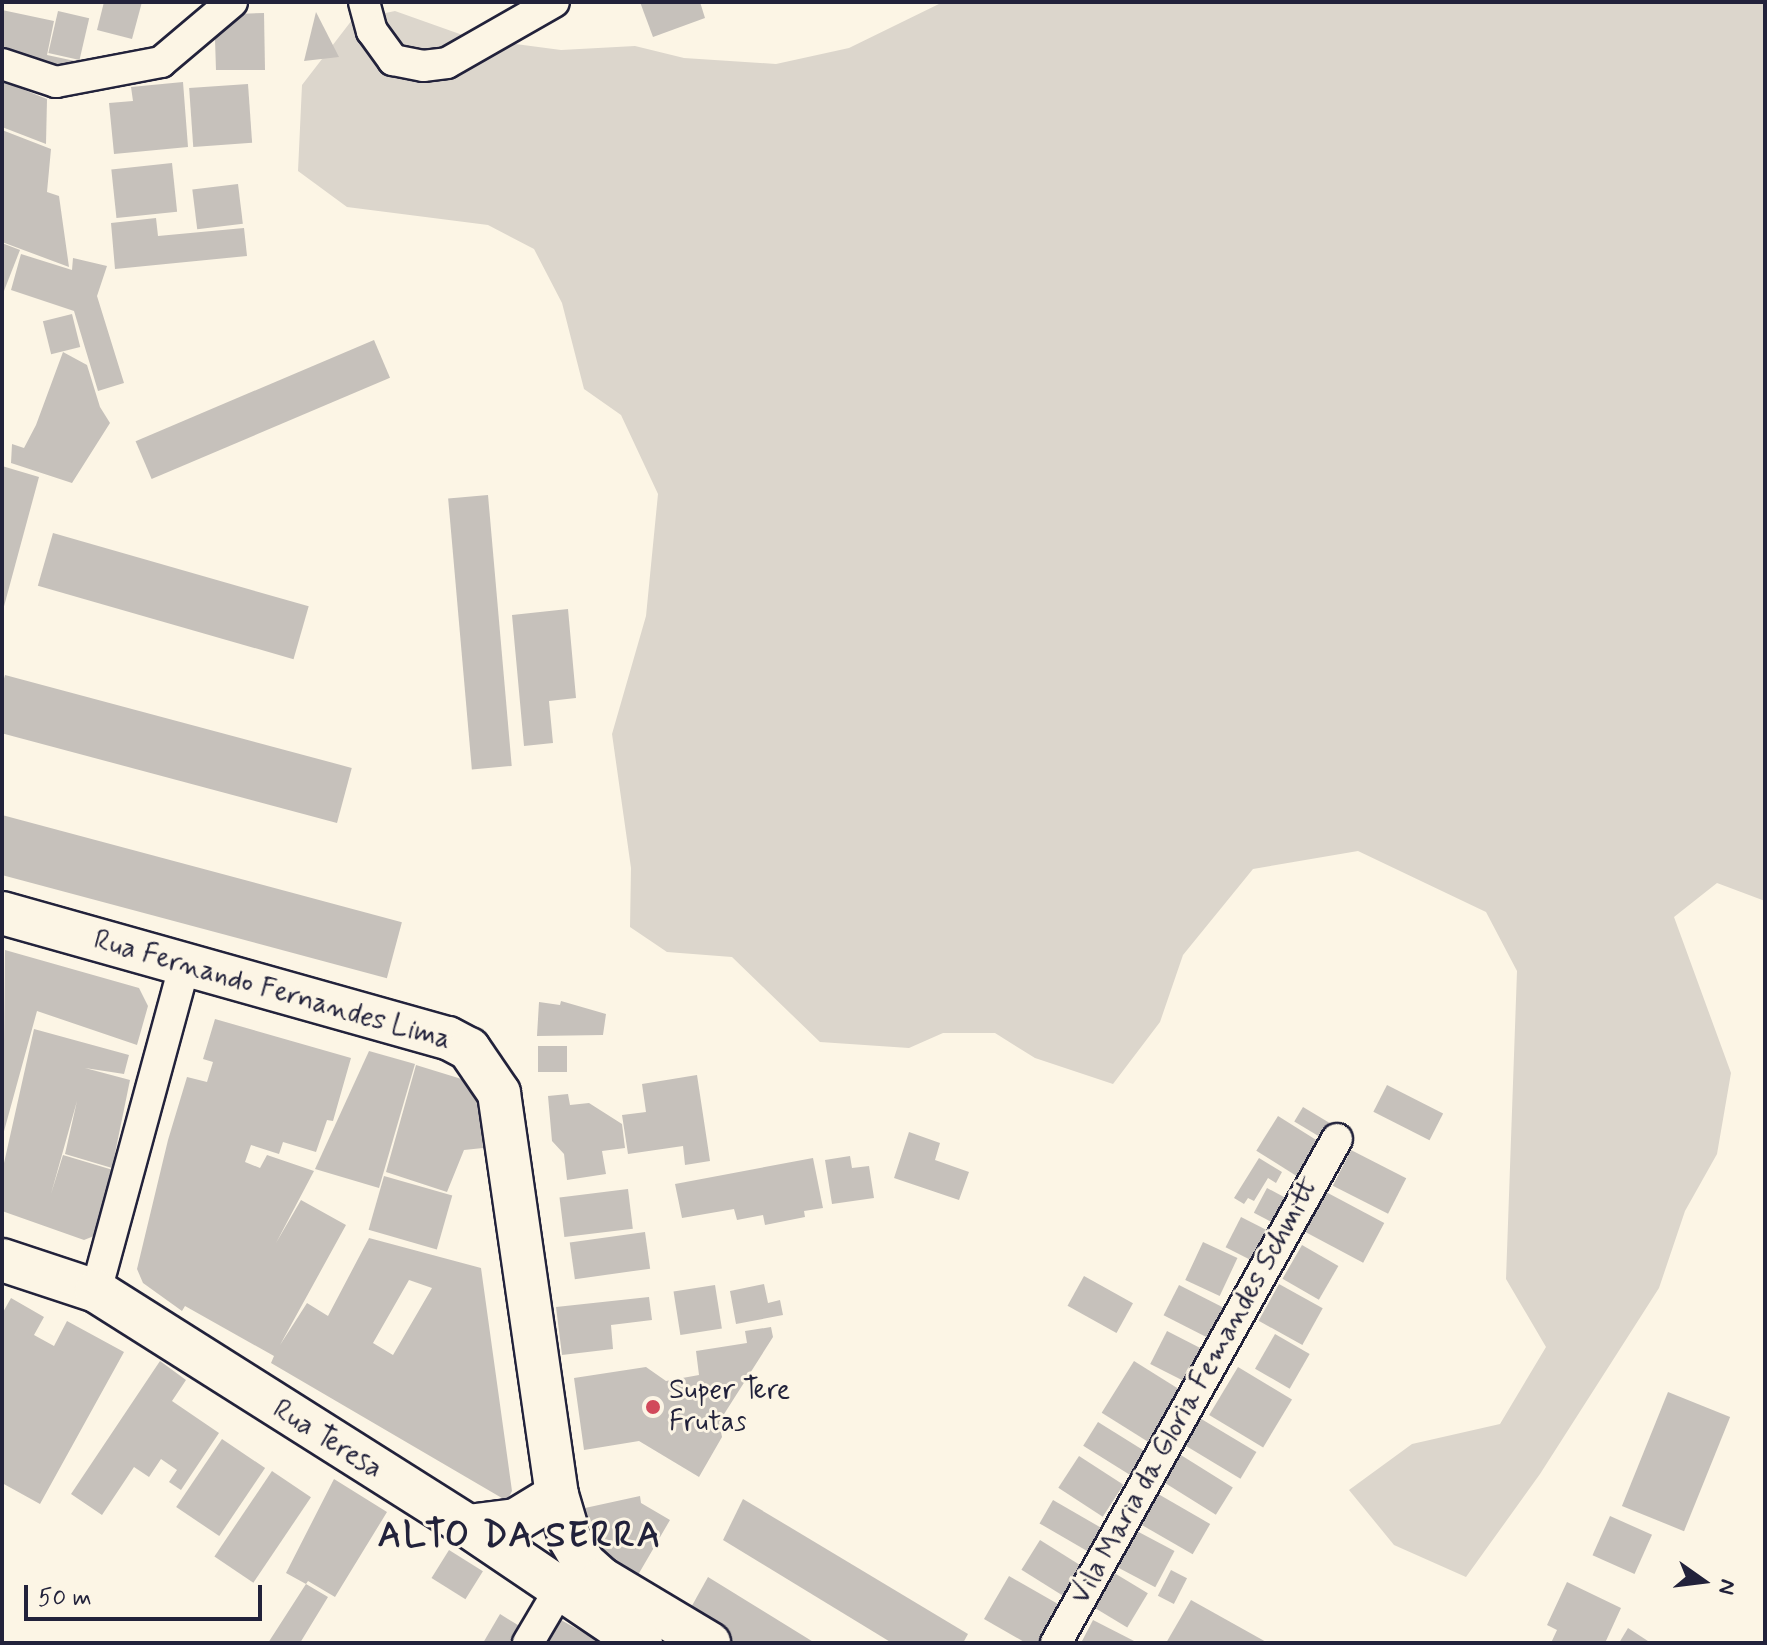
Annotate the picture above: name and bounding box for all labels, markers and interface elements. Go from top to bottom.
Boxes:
street label: Rua Fernando Fernandes Lima [90,924,454,1058]
street label: Vila Maria da Gloria Femandes Schmitt [1063,1170,1329,1612]
place label: Super Tere Frutas [669,1374,792,1440]
street label: Rua Teresa [264,1392,390,1488]
marker: Super Tere Frutas [644,1398,662,1416]
district label: ALTO DA SERRA [375,1515,665,1559]
north arrow [1663,1541,1743,1621]
scale bar [28,1569,266,1619]
text: N [1711,1576,1742,1597]
text: 50 m [38,1583,92,1614]

